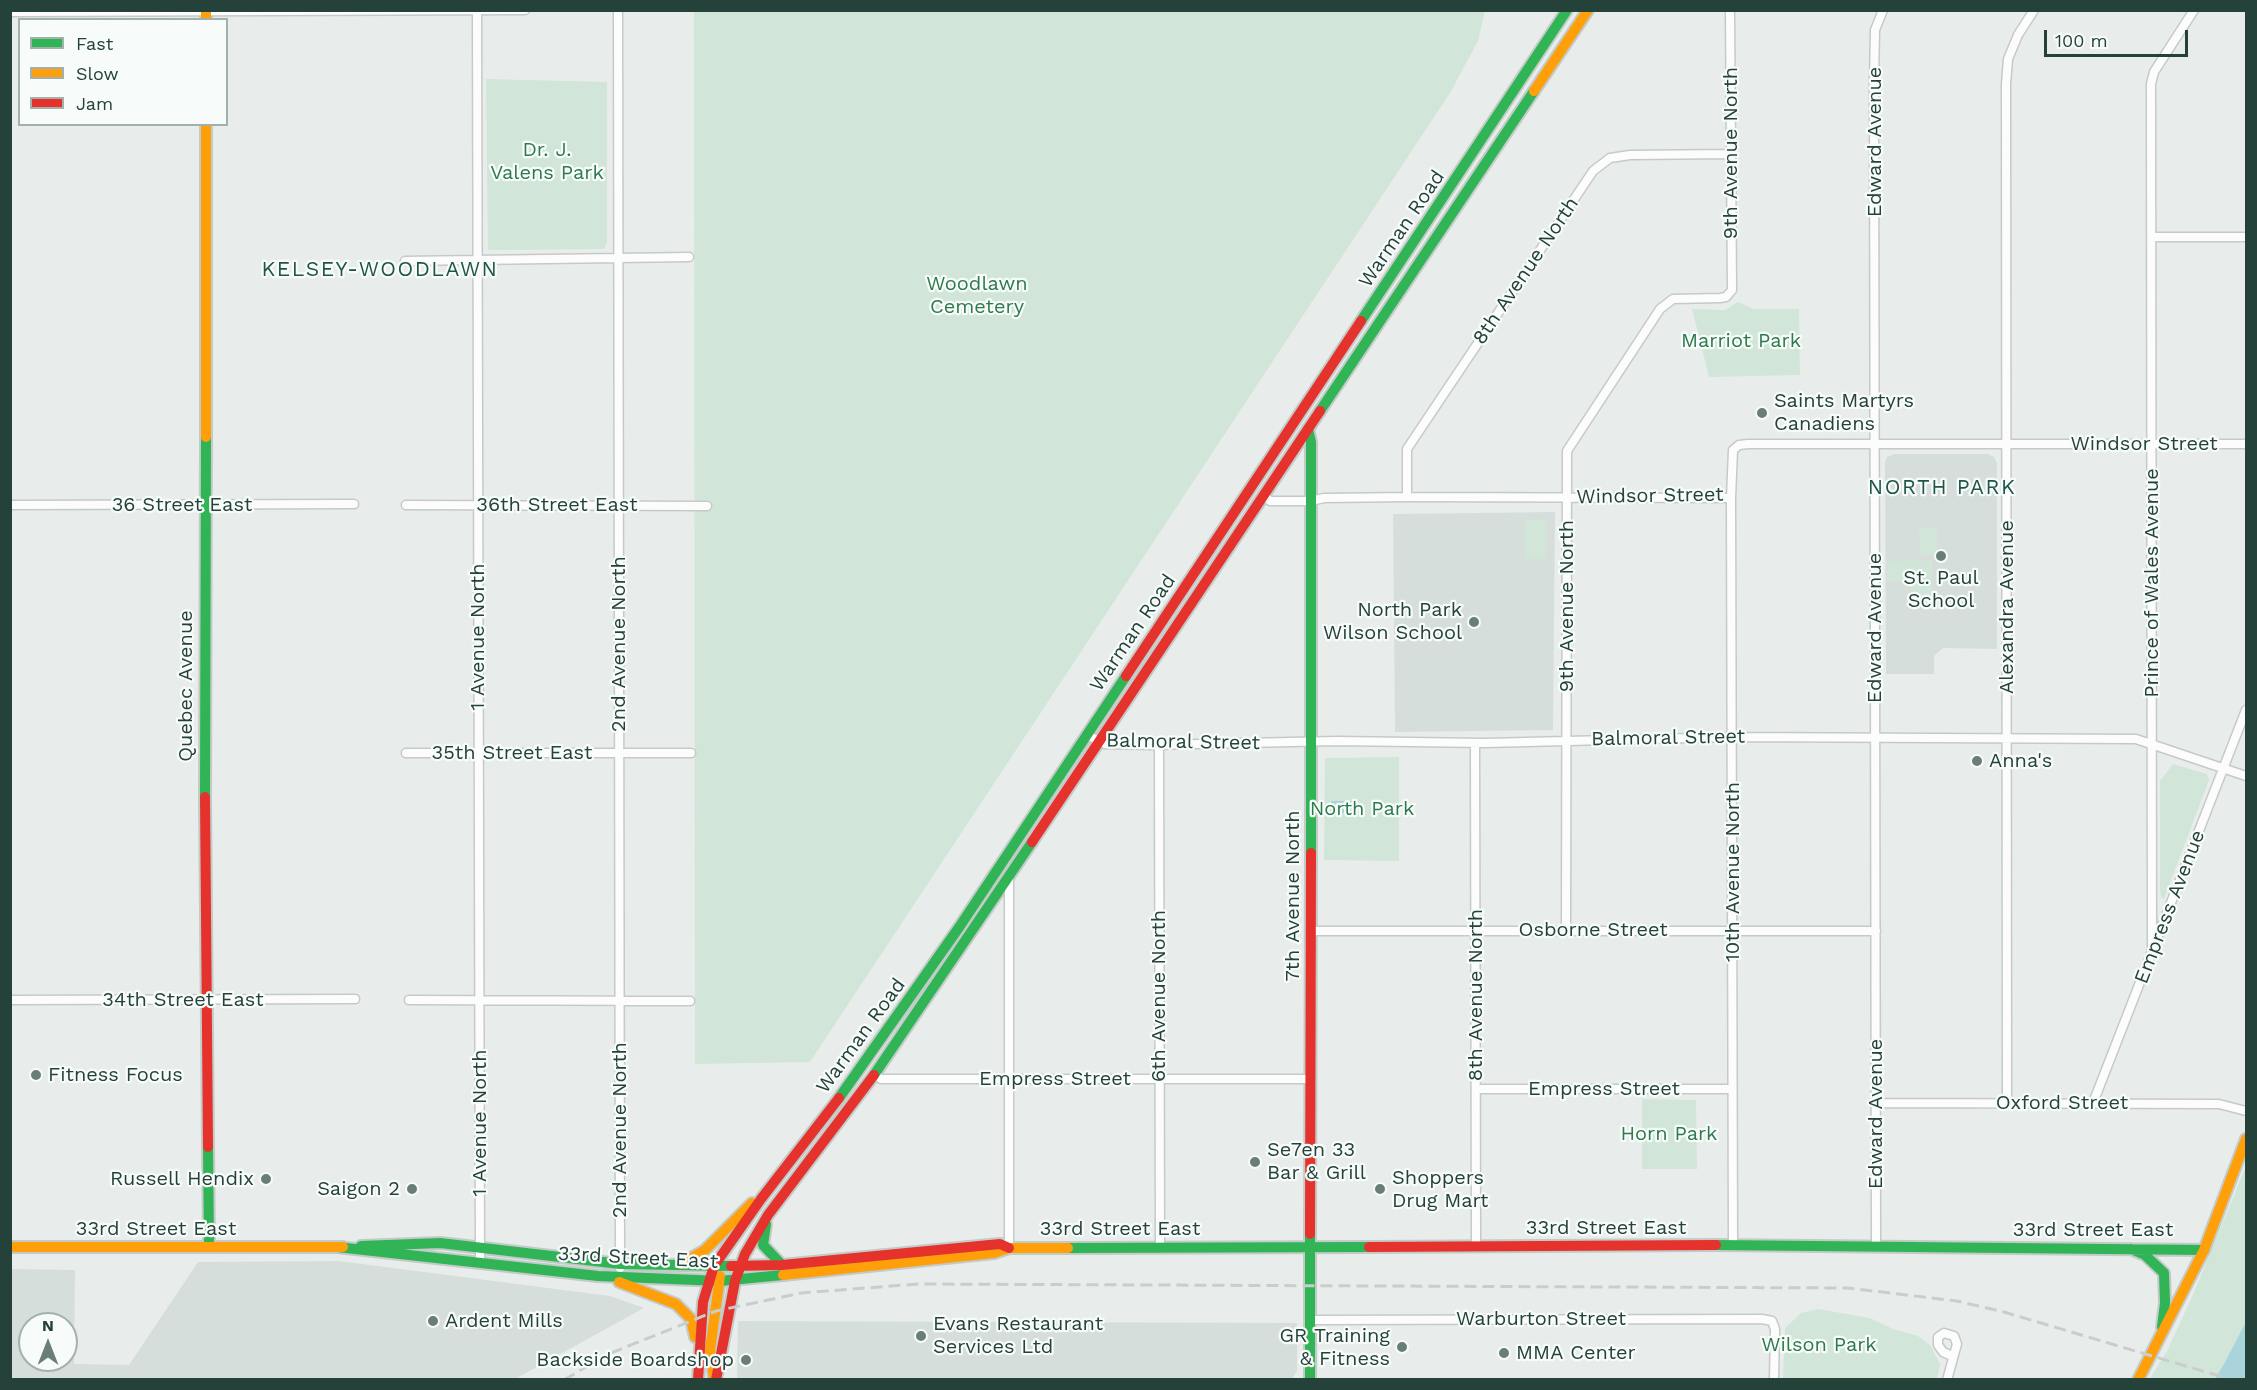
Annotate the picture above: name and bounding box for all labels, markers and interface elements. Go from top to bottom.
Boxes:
legend [18,18,228,126]
scale bar [2047,18,2191,56]
text: 100 m [2055,30,2108,51]
text: Fast [76,33,113,54]
text: Slow [76,63,119,84]
street label: 9th Avenue North [1719,67,1743,239]
street label: Edward Avenue [1863,67,1887,217]
text: Jam [76,93,113,114]
park label: Dr. J. Valens Park [490,138,604,185]
street label: Warman Road [1354,166,1450,292]
street label: 8th Avenue North [1468,193,1584,349]
district label: KELSEY-WOODLAWN [261,257,499,283]
park label: Woodlawn Cemetery [926,272,1028,319]
park label: Marriot Park [1681,329,1801,353]
place label: Saints Martyrs Canadiens [1774,389,1914,436]
marker: Saints Martyrs Canadiens [1755,406,1769,420]
street label: Windsor Street [2070,432,2218,456]
street label: Prince of Wales Avenue [2140,468,2164,698]
district label: NORTH PARK [1868,475,2016,501]
street label: Windsor Street [1576,483,1724,509]
street label: 36 Street East [112,493,252,517]
street label: 36th Street East [476,493,638,517]
street label: 9th Avenue North [1555,520,1579,692]
street label: Alexandra Avenue [1995,520,2019,694]
marker: St. Paul School [1934,549,1948,563]
street label: Edward Avenue [1863,553,1887,703]
street label: 2nd Avenue North [607,556,631,732]
street label: 1 Avenue North [466,563,490,711]
place label: St. Paul School [1903,566,1979,613]
street label: Warman Road [1085,570,1181,696]
place label: North Park Wilson School [1323,598,1462,645]
street label: Quebec Avenue [174,610,198,762]
marker: North Park Wilson School [1467,615,1481,629]
street label: Balmoral Street [1591,725,1745,751]
street label: Balmoral Street [1106,729,1260,755]
street label: 35th Street East [432,741,592,765]
place label: Anna's [1989,749,2052,773]
marker: Anna's [1970,754,1984,768]
street label: 10th Avenue North [1721,782,1745,962]
park label: North Park [1310,797,1414,821]
street label: 7th Avenue North [1281,810,1305,982]
street label: Empress Avenue [2130,827,2210,987]
street label: 8th Avenue North [1464,909,1488,1081]
street label: 6th Avenue North [1147,910,1171,1082]
street label: Osborne Street [1518,918,1668,942]
street label: Warman Road [811,974,911,1098]
street label: 34th Street East [102,988,264,1012]
street label: Edward Avenue [1864,1039,1888,1189]
street label: 2nd Avenue North [608,1042,632,1218]
street label: 1 Avenue North [468,1049,492,1197]
place label: Fitness Focus [48,1063,183,1087]
street label: Empress Street [979,1067,1131,1091]
marker: Fitness Focus [29,1068,43,1082]
street label: Empress Street [1528,1077,1680,1101]
street label: Oxford Street [1996,1091,2128,1115]
park label: Horn Park [1621,1122,1717,1146]
place label: Se7en 33 Bar & Grill [1267,1138,1366,1185]
marker: Se7en 33 Bar & Grill [1248,1155,1262,1169]
place label: Shoppers Drug Mart [1392,1166,1488,1213]
place label: Russell Hendix [110,1167,254,1191]
marker: Russell Hendix [259,1172,273,1186]
place label: Saigon 2 [317,1177,400,1201]
marker: Saigon 2 [405,1182,419,1196]
marker: Shoppers Drug Mart [1373,1182,1387,1196]
street label: 33rd Street East [1526,1216,1686,1240]
street label: 33rd Street East [76,1217,236,1241]
street label: 33rd Street East [1040,1217,1200,1241]
street label: 33rd Street East [2013,1218,2173,1242]
street label: 33rd Street East [557,1242,719,1274]
street label: Warburton Street [1456,1307,1626,1331]
place label: Ardent Mills [445,1309,563,1333]
north arrow [18,1312,78,1372]
place label: Evans Restaurant Services Ltd [933,1312,1103,1359]
marker: Ardent Mills [426,1314,440,1328]
text: N [42,1316,54,1335]
place label: GR Training & Fitness [1279,1324,1390,1371]
marker: Evans Restaurant Services Ltd [914,1329,928,1343]
park label: Wilson Park [1761,1333,1877,1357]
marker: GR Training & Fitness [1395,1340,1409,1354]
place label: MMA Center [1516,1341,1636,1365]
marker: MMA Center [1497,1346,1511,1360]
place label: Backside Boardshop [536,1348,734,1372]
marker: Backside Boardshop [739,1353,753,1367]

